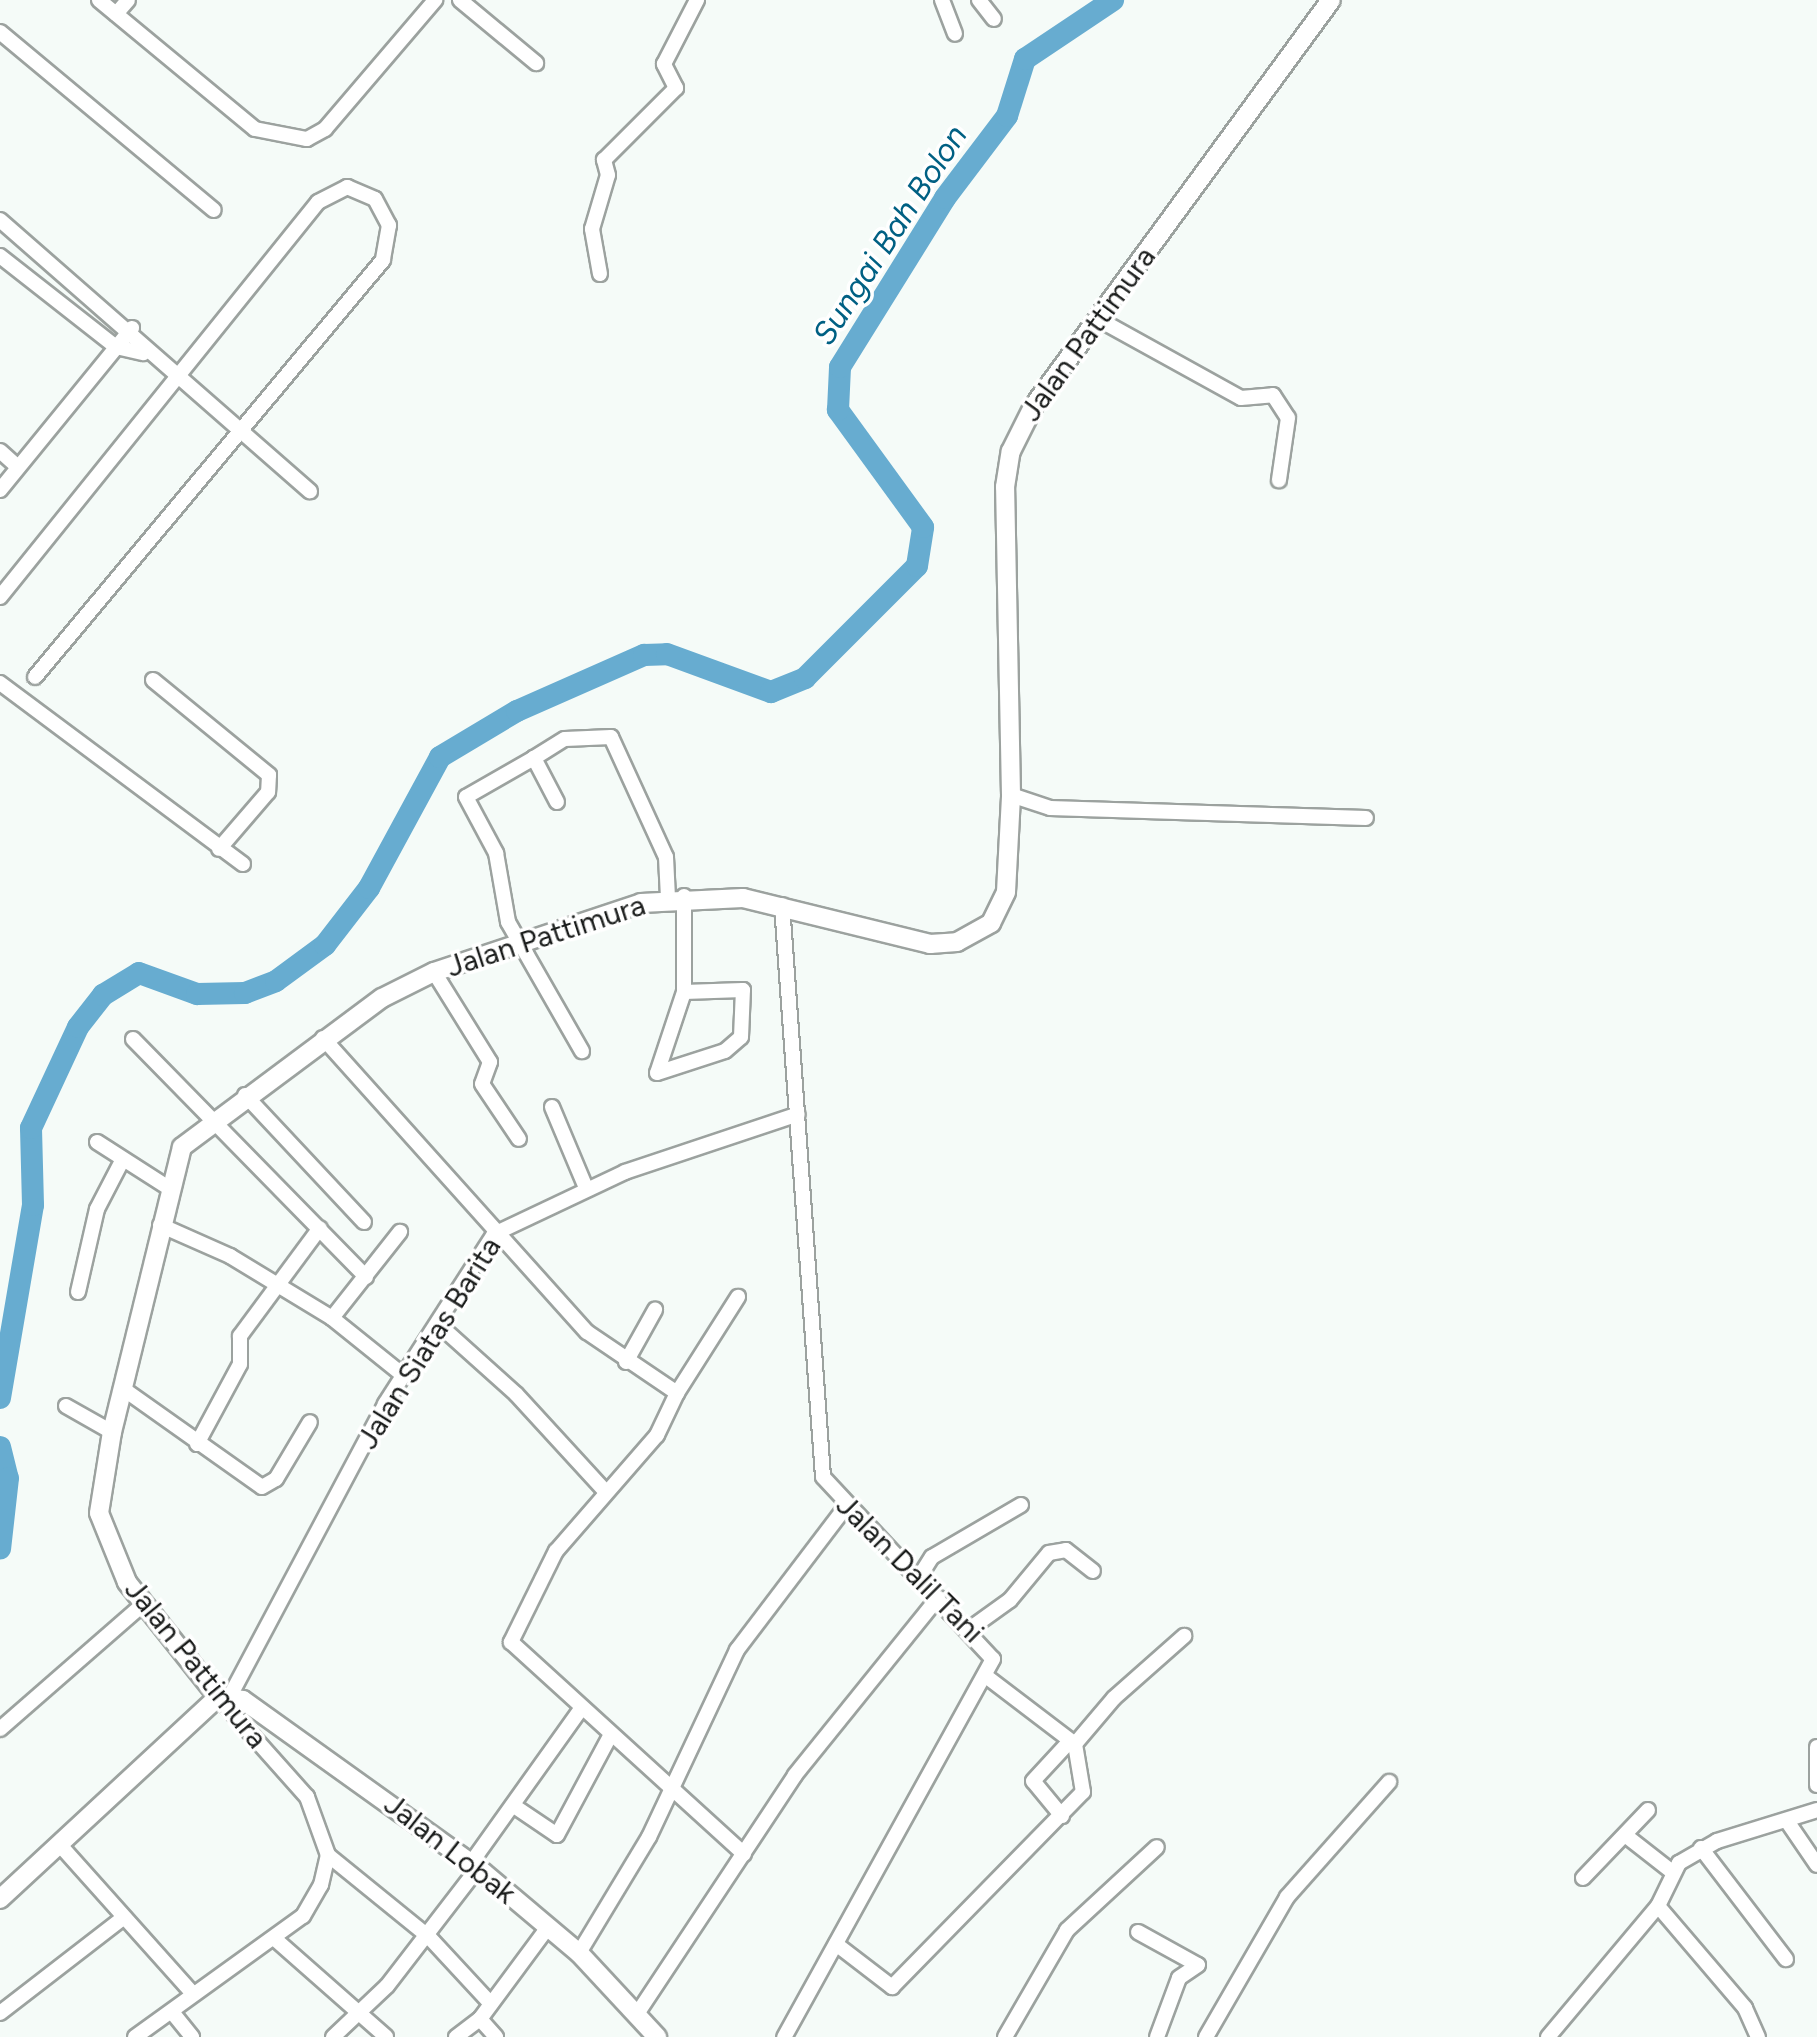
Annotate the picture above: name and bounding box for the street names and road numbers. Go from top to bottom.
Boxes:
street label: Jalan Pattimura [1013,240,1163,428]
street label: Jalan Pattimura [442,887,650,985]
street label: Jalan Siatas Barita [349,1231,509,1455]
street label: Jalan Dalil Tani [829,1488,991,1650]
street label: Jalan Pattimura [117,1572,275,1756]
street label: Jalan Lobak [377,1786,523,1912]

